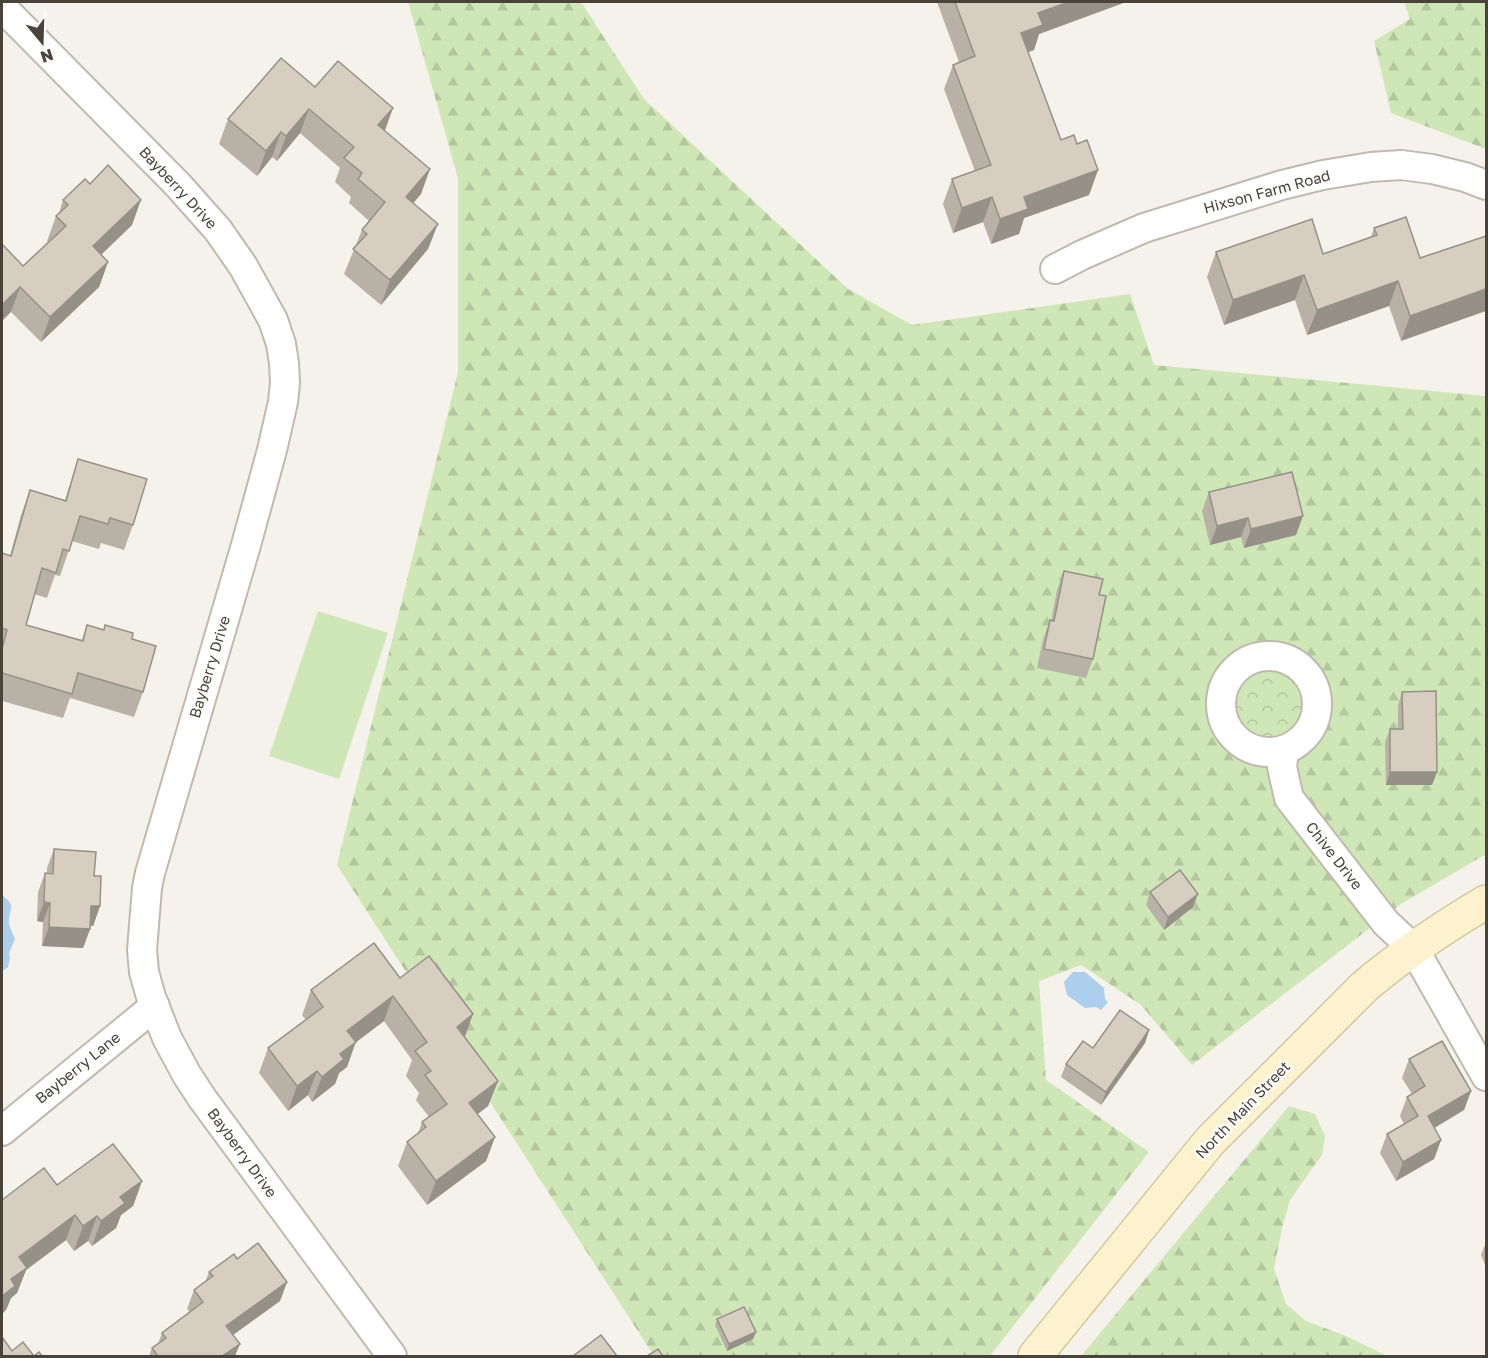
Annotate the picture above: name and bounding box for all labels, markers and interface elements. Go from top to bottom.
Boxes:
north arrow [12,12,72,72]
text: N [38,45,56,68]
street label: Bayberry Drive [136,142,222,232]
street label: Hixson Farm Road [1201,165,1332,217]
street label: Bayberry Drive [185,613,233,720]
street label: Chive Drive [1303,818,1367,893]
street label: Bayberry Lane [31,1027,124,1107]
street label: North Main Street [1191,1057,1293,1162]
street label: Bayberry Drive [204,1104,281,1201]

